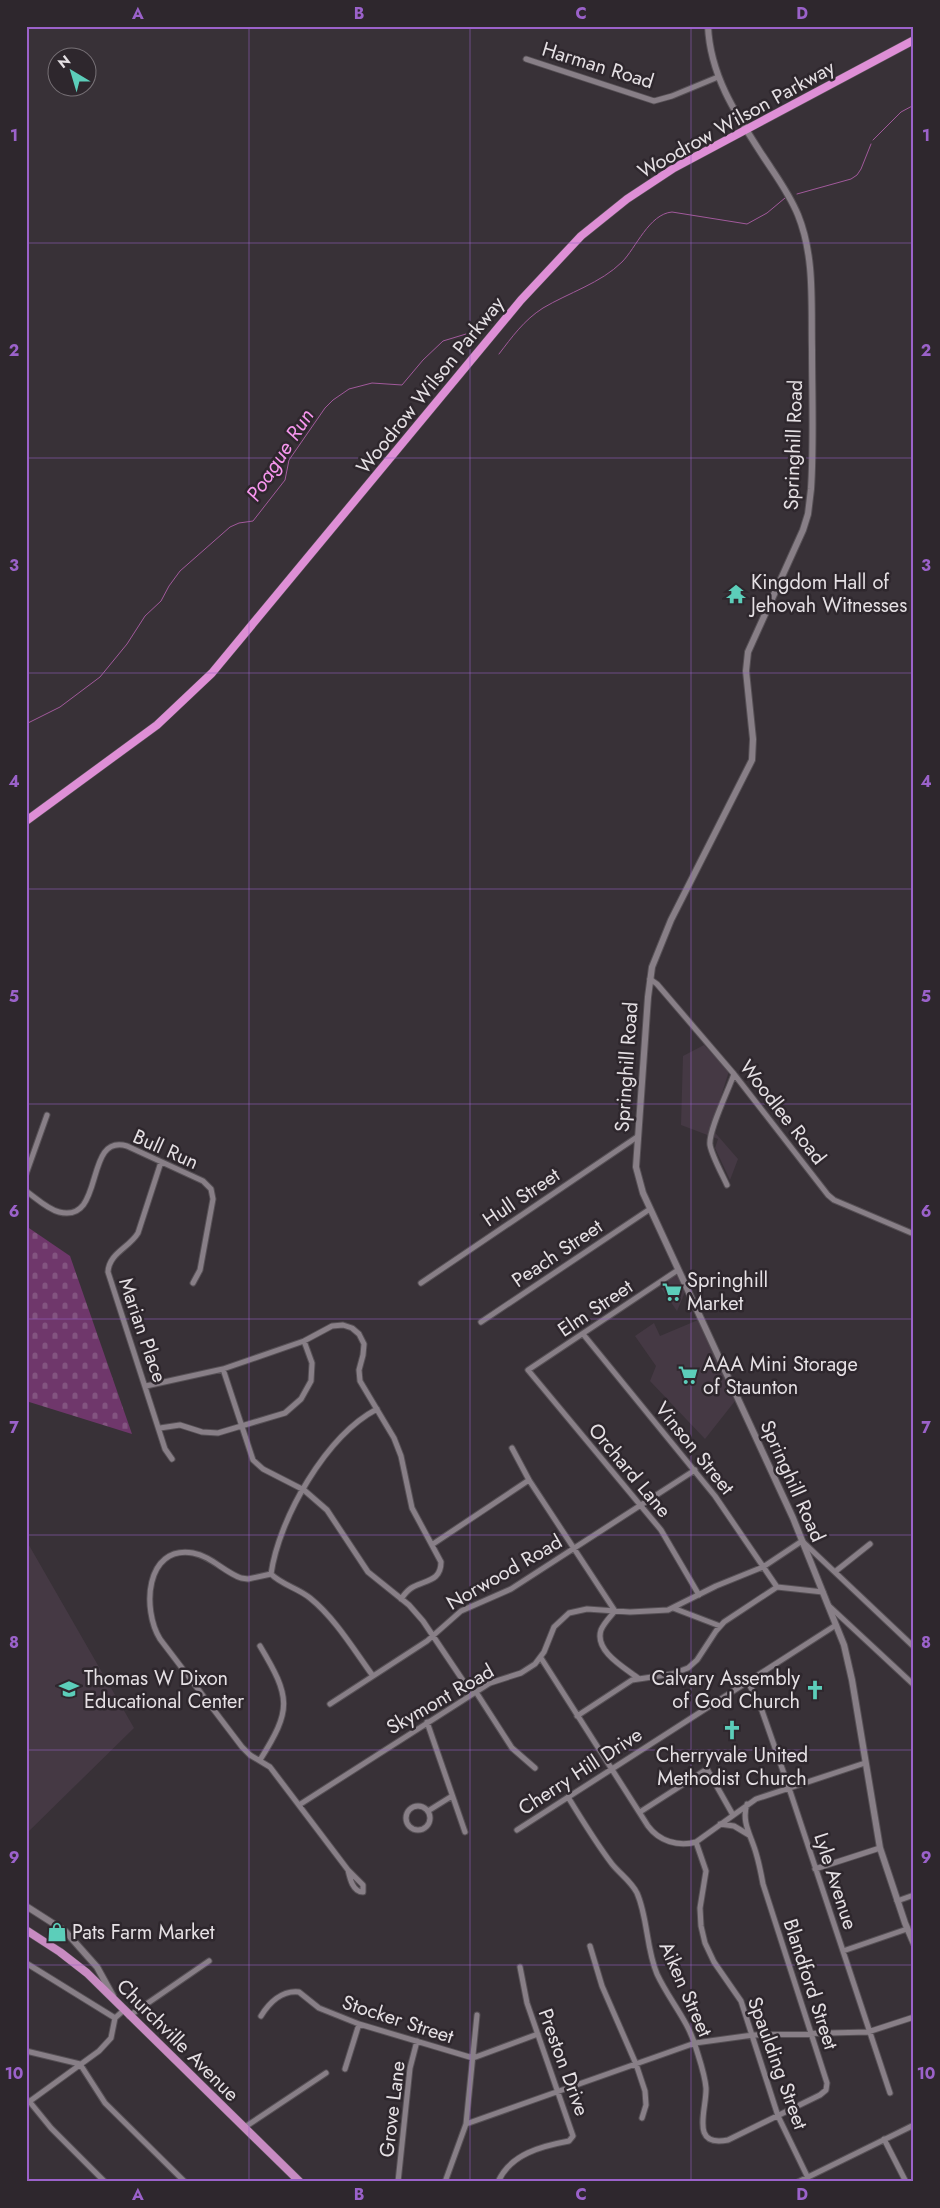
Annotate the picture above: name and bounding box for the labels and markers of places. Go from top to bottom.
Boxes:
place label: Kingdom Hall of Jehovah Witnesses [748,568,907,620]
temple icon: Kingdom Hall of Jehovah Witnesses [725,583,747,605]
place label: Springhill Market [687,1266,768,1318]
supermarket icon: Springhill Market [661,1281,683,1303]
place label: AAA Mini Storage of Staunton [703,1350,858,1402]
supermarket icon: AAA Mini Storage of Staunton [677,1364,699,1386]
place label: Thomas W Dixon Educational Center [84,1664,244,1716]
place label: Calvary Assembly of God Church [651,1664,800,1716]
school or university icon: Thomas W Dixon Educational Center [58,1678,80,1700]
church icon: Calvary Assembly of God Church [804,1679,826,1701]
church icon: Cherryvale United Methodist Church [721,1719,743,1741]
place label: Cherryvale United Methodist Church [656,1741,808,1793]
place label: Pats Farm Market [72,1918,215,1947]
shop icon: Pats Farm Market [46,1921,68,1943]

